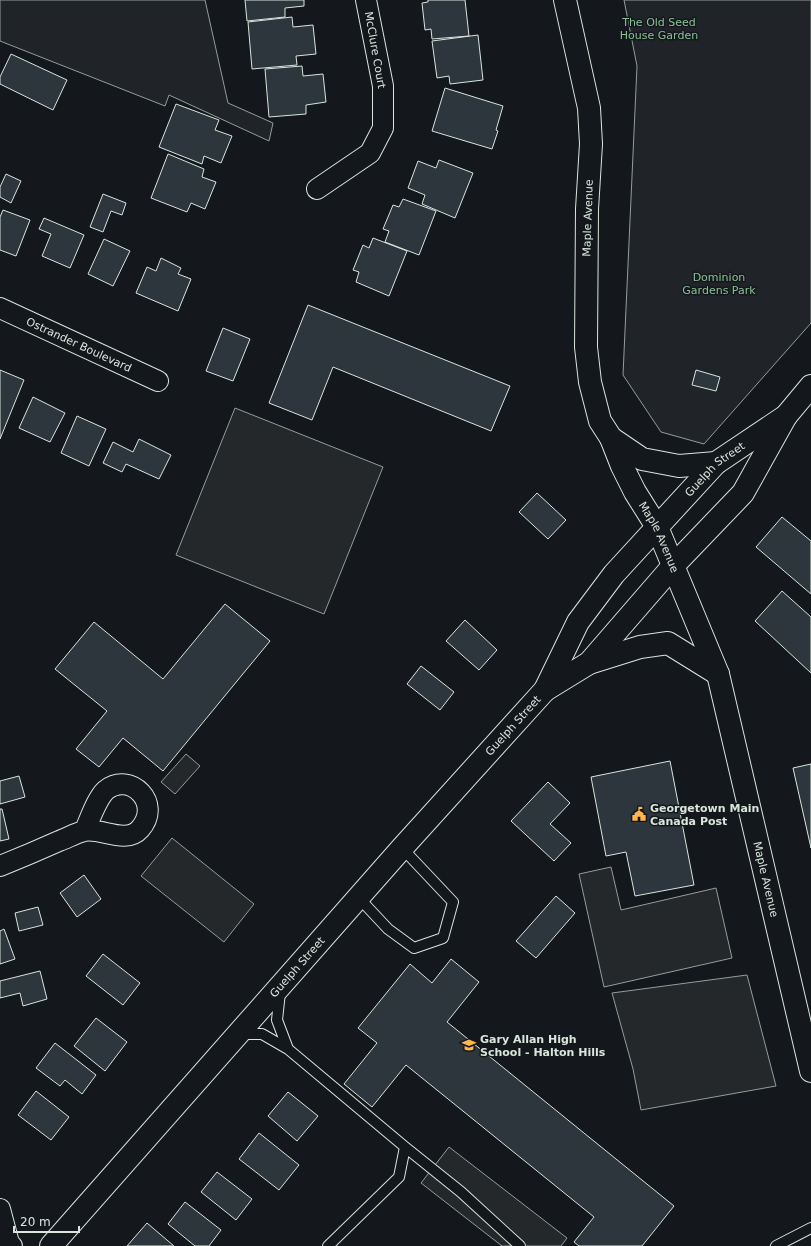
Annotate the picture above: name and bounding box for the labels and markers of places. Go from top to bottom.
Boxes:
place label: Georgetown Main Canada Post [650,802,759,828]
public building icon: Georgetown Main Canada Post [631,806,647,822]
place label: Gary Allan High School - Halton Hills [480,1033,606,1059]
school or university icon: Gary Allan High School - Halton Hills [461,1037,477,1053]

